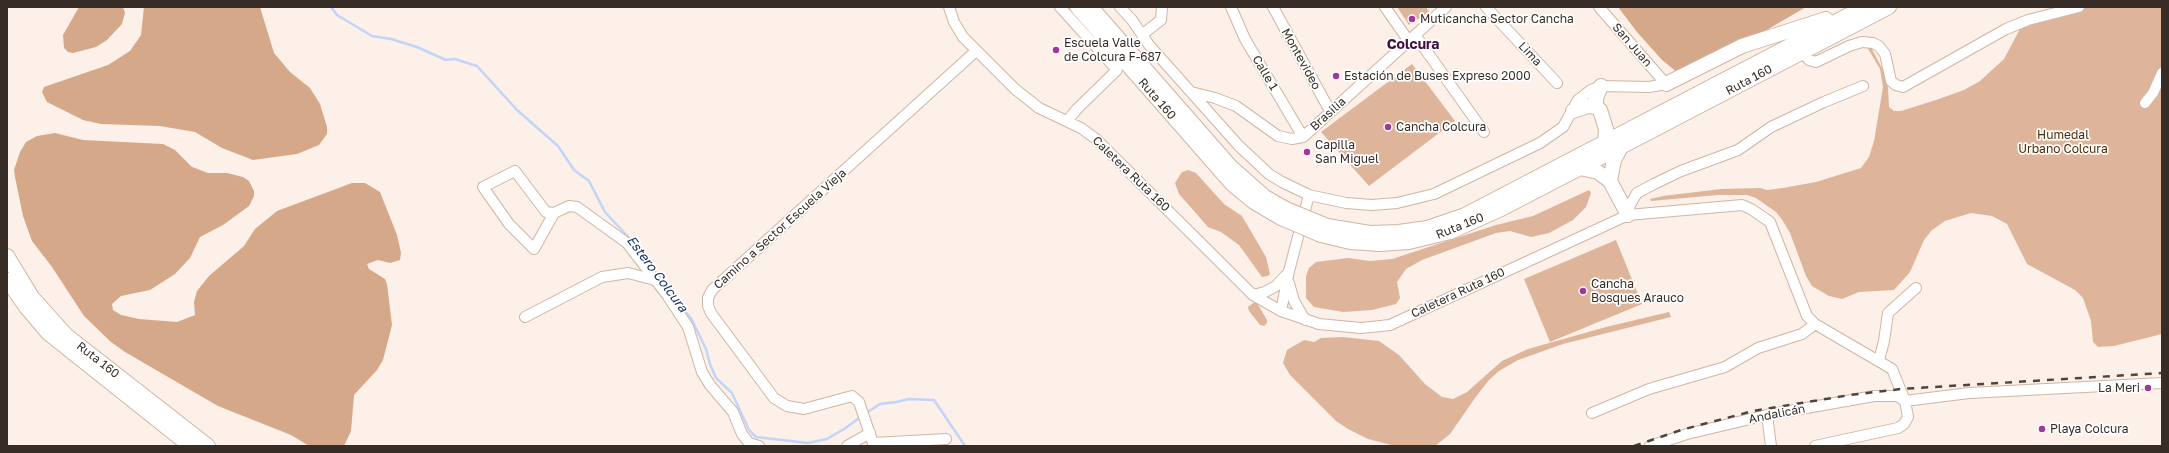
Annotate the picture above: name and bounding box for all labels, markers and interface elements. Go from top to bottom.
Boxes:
place label: Muticancha Sector Cancha [1420,12,1574,26]
marker: Muticancha Sector Cancha [1407,14,1417,24]
street label: San Juan [1609,20,1655,70]
street label: Montevideo [1278,26,1324,92]
place label: Escuela Valle de Colcura F-687 [1064,36,1161,64]
district label: Colcura [1387,37,1439,53]
street label: Lima [1515,39,1545,69]
marker: Escuela Valle de Colcura F-687 [1051,45,1061,55]
street label: Calle 1 [1249,53,1281,93]
street label: Ruta 160 [1723,62,1775,98]
place label: Estación de Buses Expreso 2000 [1344,69,1531,83]
marker: Estación de Buses Expreso 2000 [1331,71,1341,81]
street label: Ruta 160 [1135,75,1179,123]
street label: Brasilia [1307,94,1349,134]
place label: Cancha Colcura [1396,120,1486,134]
marker: Cancha Colcura [1383,122,1393,132]
park label: Humedal Urbano Colcura [2018,128,2108,156]
street label: Caletera Ruta 160 [1089,133,1173,215]
place label: Capilla San Miguel [1315,138,1379,166]
marker: Capilla San Miguel [1302,147,1312,157]
street label: Camino a Sector Escuela Vieja [711,166,849,292]
street label: Ruta 160 [1434,210,1486,242]
water label: Estero Colcura [623,233,691,315]
street label: Caletera Ruta 160 [1409,265,1507,321]
place label: Cancha Bosques Arauco [1591,277,1684,305]
marker: Cancha Bosques Arauco [1578,286,1588,296]
street label: Ruta 160 [74,339,122,381]
place label: La Meri [2098,381,2140,395]
marker: La Meri [2143,383,2153,393]
street label: Andalicán [1747,401,1807,427]
place label: Playa Colcura [2050,422,2129,436]
marker: Playa Colcura [2037,424,2047,434]

